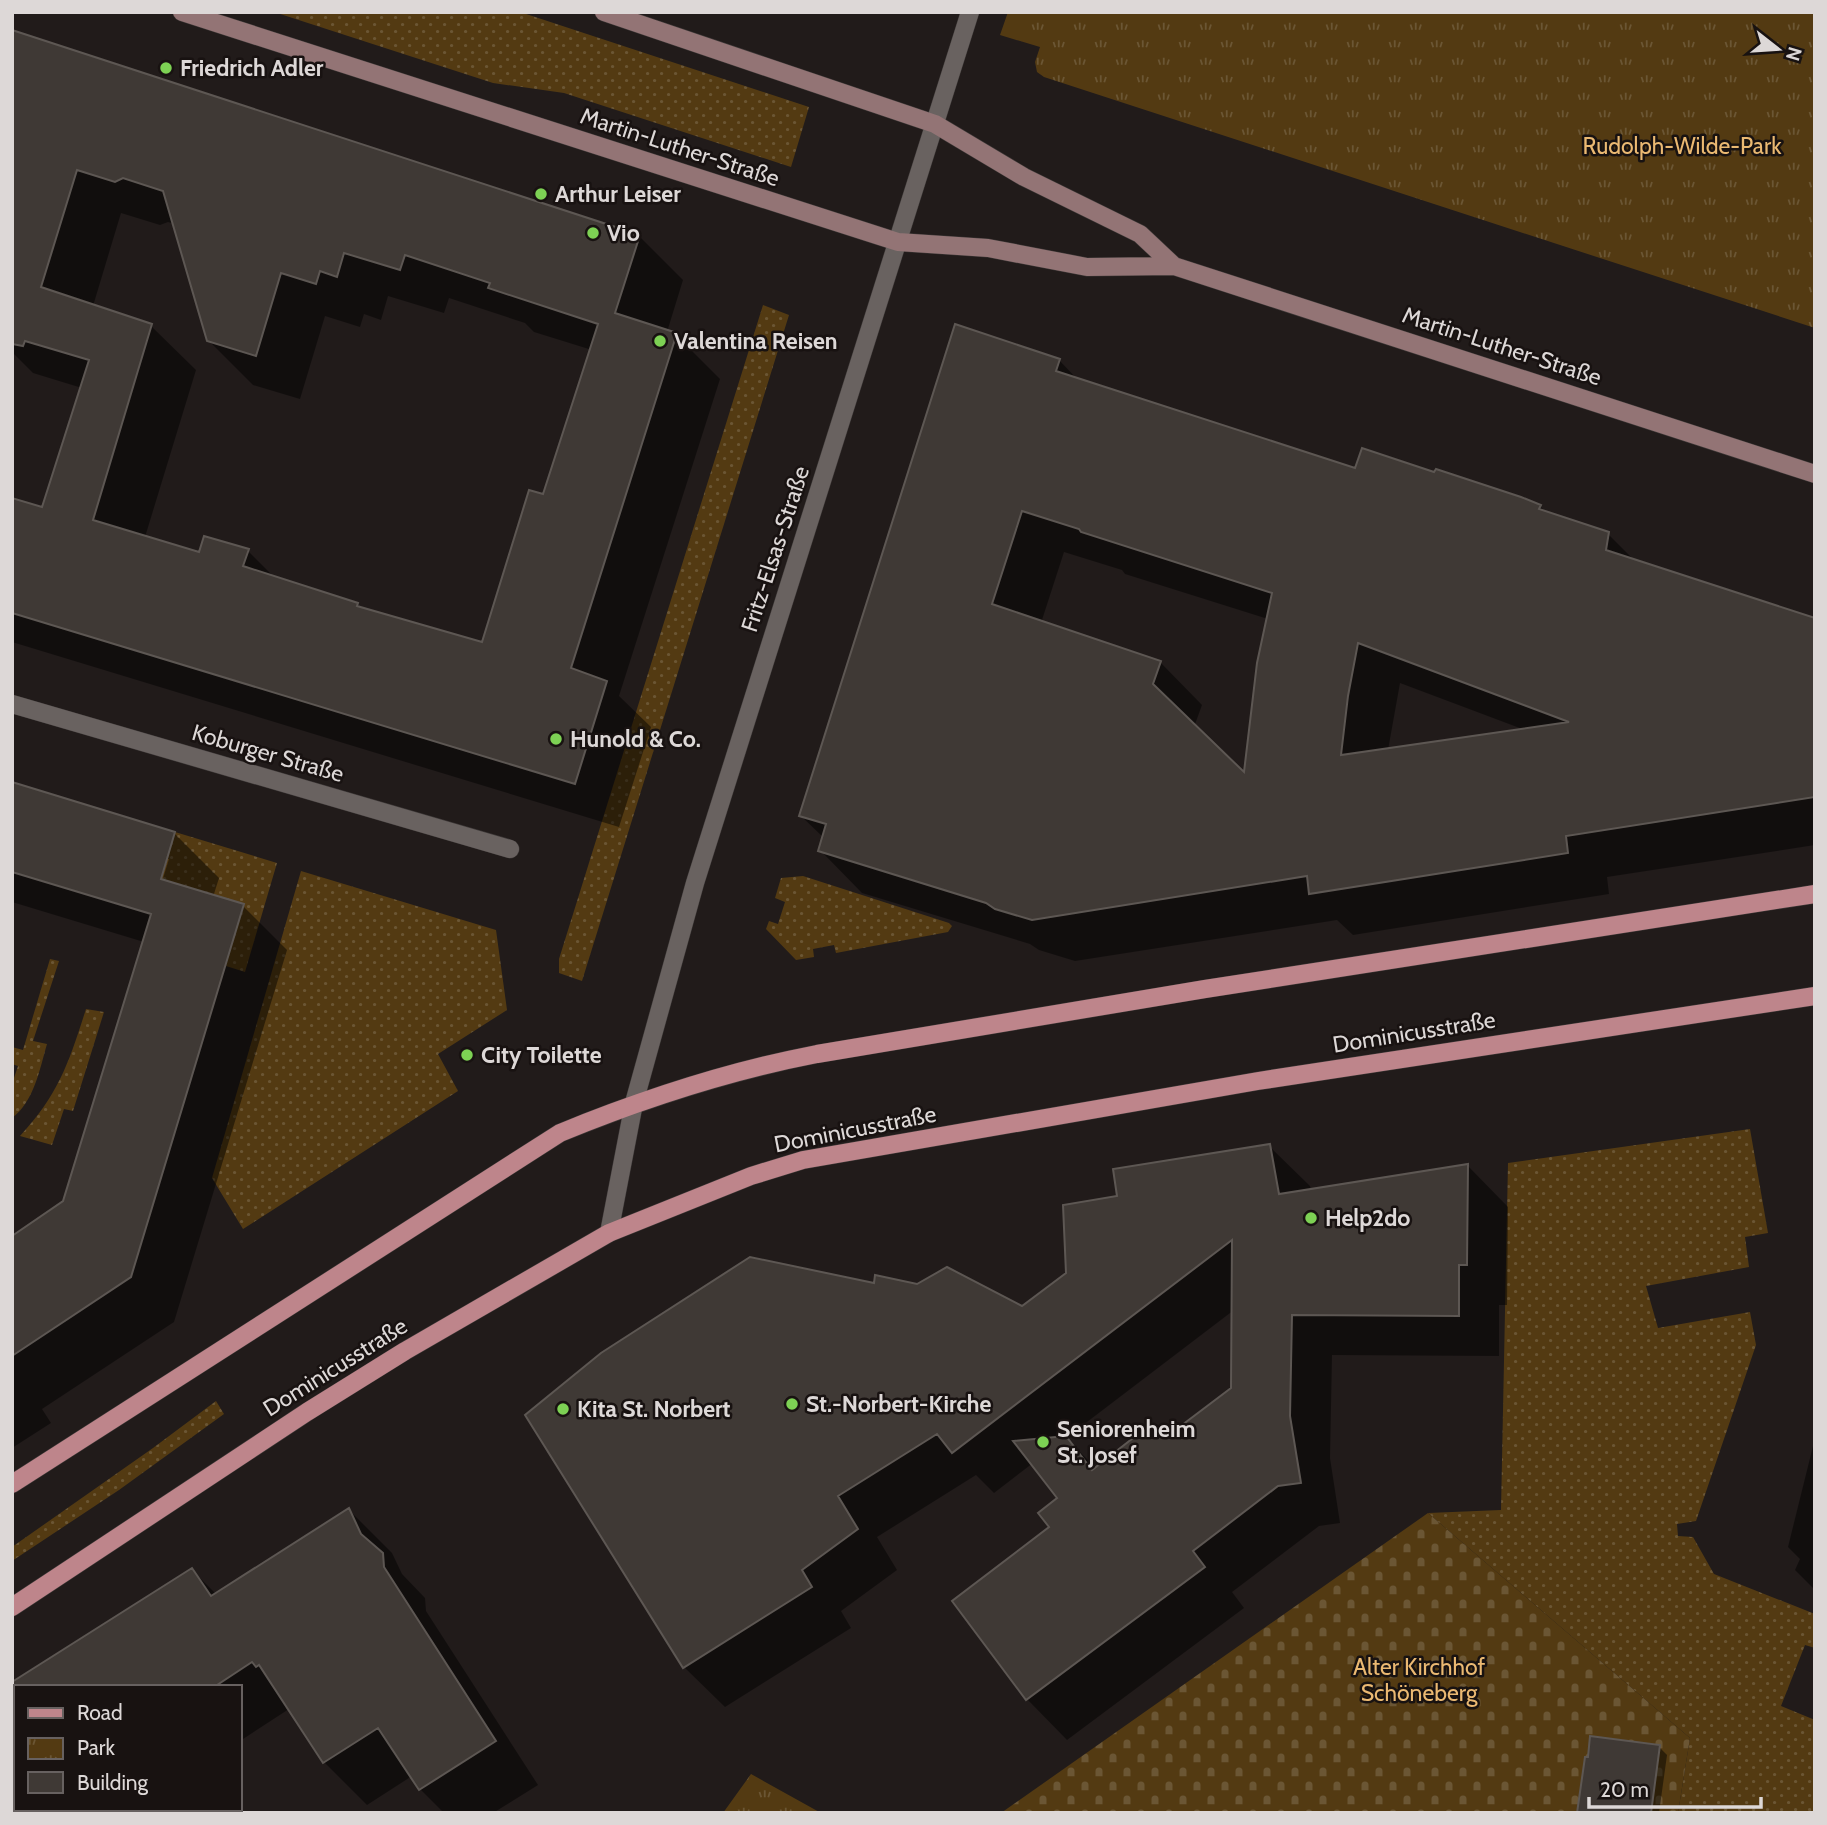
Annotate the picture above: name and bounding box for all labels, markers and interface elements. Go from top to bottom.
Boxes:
north arrow [1743,14,1813,84]
text: N [1781,44,1807,64]
place label: Friedrich Adler [180,54,324,82]
marker: Friedrich Adler [158,60,174,76]
street label: Martin-Luther-Straße [577,102,783,192]
park label: Rudolph-Wilde-Park [1583,132,1782,160]
place label: Arthur Leiser [555,180,681,208]
marker: Arthur Leiser [533,186,549,202]
place label: Vio [607,219,640,247]
marker: Vio [585,225,601,241]
street label: Martin-Luther-Straße [1399,301,1605,391]
place label: Valentina Reisen [674,327,837,355]
marker: Valentina Reisen [652,333,668,349]
street label: Fritz-Elsas-Straße [735,462,815,635]
street label: Koburger Straße [189,718,347,788]
place label: Hunold & Co. [570,725,701,753]
marker: Hunold & Co. [548,731,564,747]
street label: Dominicusstraße [1331,1005,1498,1059]
place label: City Toilette [481,1041,602,1069]
marker: City Toilette [459,1047,475,1063]
street label: Dominicusstraße [772,1100,939,1158]
place label: Help2do [1325,1204,1410,1232]
marker: Help2do [1303,1210,1319,1226]
street label: Dominicusstraße [258,1311,412,1422]
place label: St.-Norbert-Kirche [806,1390,992,1418]
place label: Kita St. Norbert [577,1395,731,1423]
marker: St.-Norbert-Kirche [784,1396,800,1412]
marker: Kita St. Norbert [555,1401,571,1417]
place label: Seniorenheim St. Josef [1057,1415,1195,1469]
marker: Seniorenheim St. Josef [1035,1434,1051,1450]
park label: Alter Kirchhof Schöneberg [1353,1653,1485,1707]
legend [14,1685,242,1811]
text: Road [77,1700,123,1725]
text: Park [77,1735,115,1760]
scale bar [1589,1766,1760,1810]
text: Building [77,1770,149,1795]
text: 20 m [1600,1777,1649,1802]

